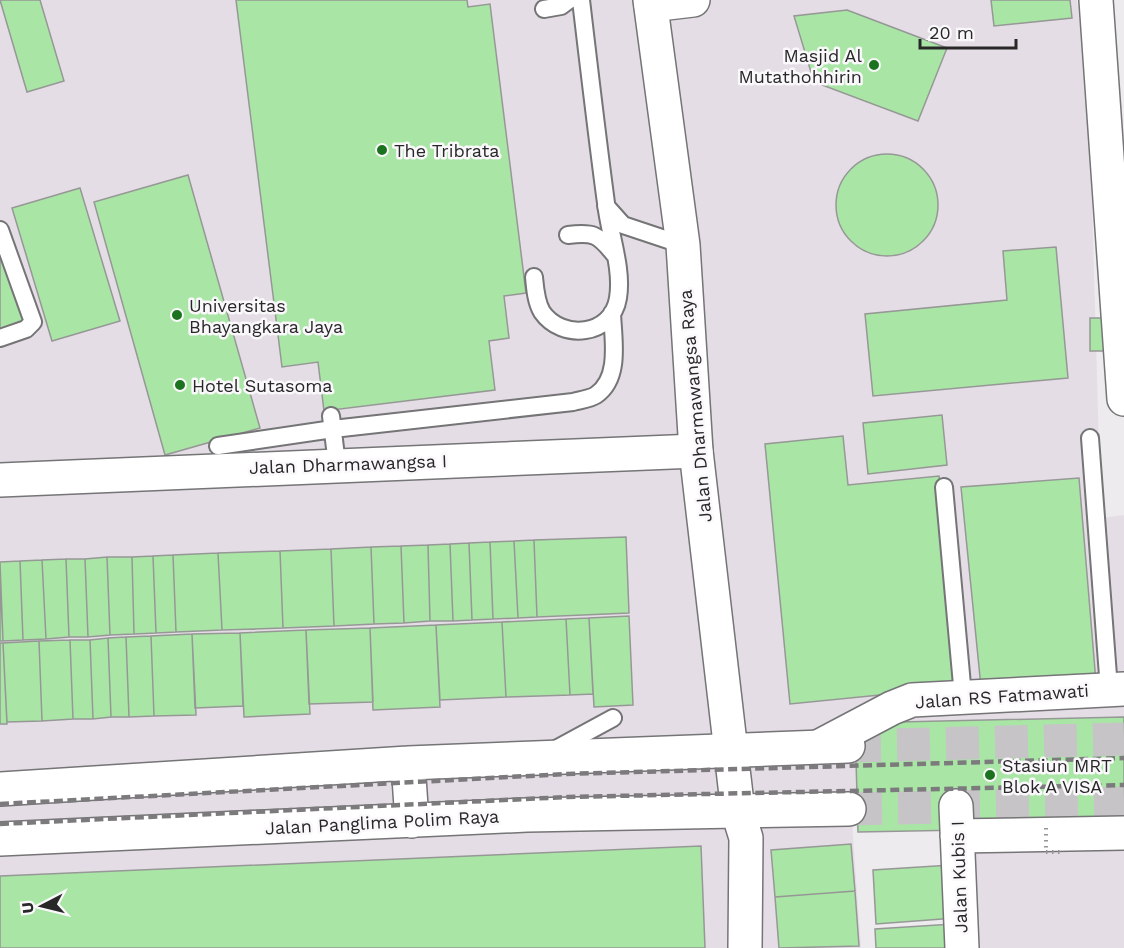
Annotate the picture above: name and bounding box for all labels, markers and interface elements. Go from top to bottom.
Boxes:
scale bar [920,12,1016,50]
text: 20 m [929,22,974,43]
place label: Masjid Al Mutathohhirin [738,45,862,87]
marker: Masjid Al Mutathohhirin [867,58,881,72]
place label: The Tribrata [394,140,499,161]
marker: The Tribrata [375,143,389,157]
street label: Jalan Dharmawangsa Raya [674,289,716,523]
place label: Universitas Bhayangkara Jaya [189,295,343,337]
marker: Universitas Bhayangkara Jaya [170,308,184,322]
place label: Hotel Sutasoma [192,375,333,396]
marker: Hotel Sutasoma [173,378,187,392]
street label: Jalan Dharmawangsa I [249,450,447,478]
street label: Jalan RS Fatmawati [914,679,1090,713]
place label: Stasiun MRT Blok A VISA [1002,755,1112,797]
marker: Stasiun MRT Blok A VISA [983,768,997,782]
street label: Jalan Panglima Polim Raya [264,805,500,839]
street label: Jalan Kubis I [947,820,971,934]
north arrow [12,876,72,936]
text: U [17,901,38,915]

